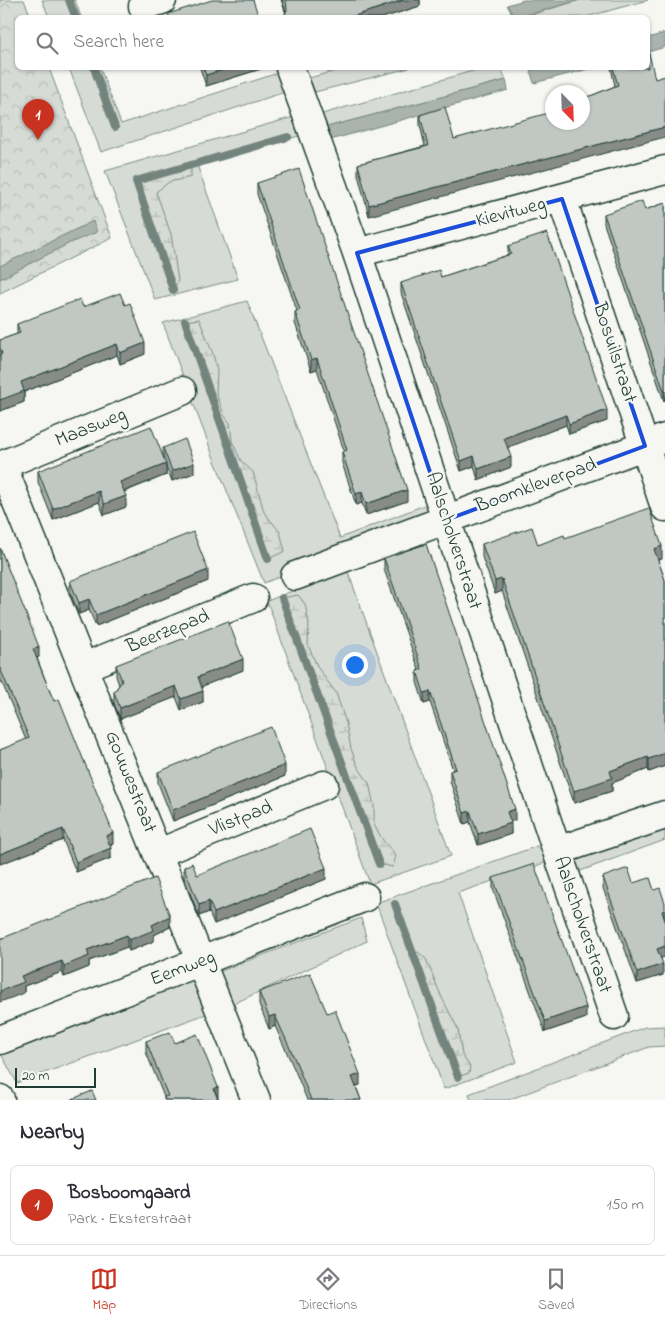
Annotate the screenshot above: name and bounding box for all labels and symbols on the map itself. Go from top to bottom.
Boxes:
north arrow [545,85,590,130]
pin: 1 [22,99,54,140]
street label: Kievitweg [473,190,549,237]
street label: Bosuilstraat [584,298,644,407]
street label: Maasweg [51,401,132,456]
street label: Boomkleverpad [470,451,601,522]
street label: Aalscholverstraat [417,468,489,614]
street label: Beerzepad [121,602,214,662]
your location [342,652,368,678]
street label: Gouwestraat [96,727,164,838]
street label: Vlistpad [204,793,277,845]
street label: Aalscholverstraat [545,853,619,998]
street label: Eemweg [146,943,220,996]
scale bar [15,1065,96,1088]

